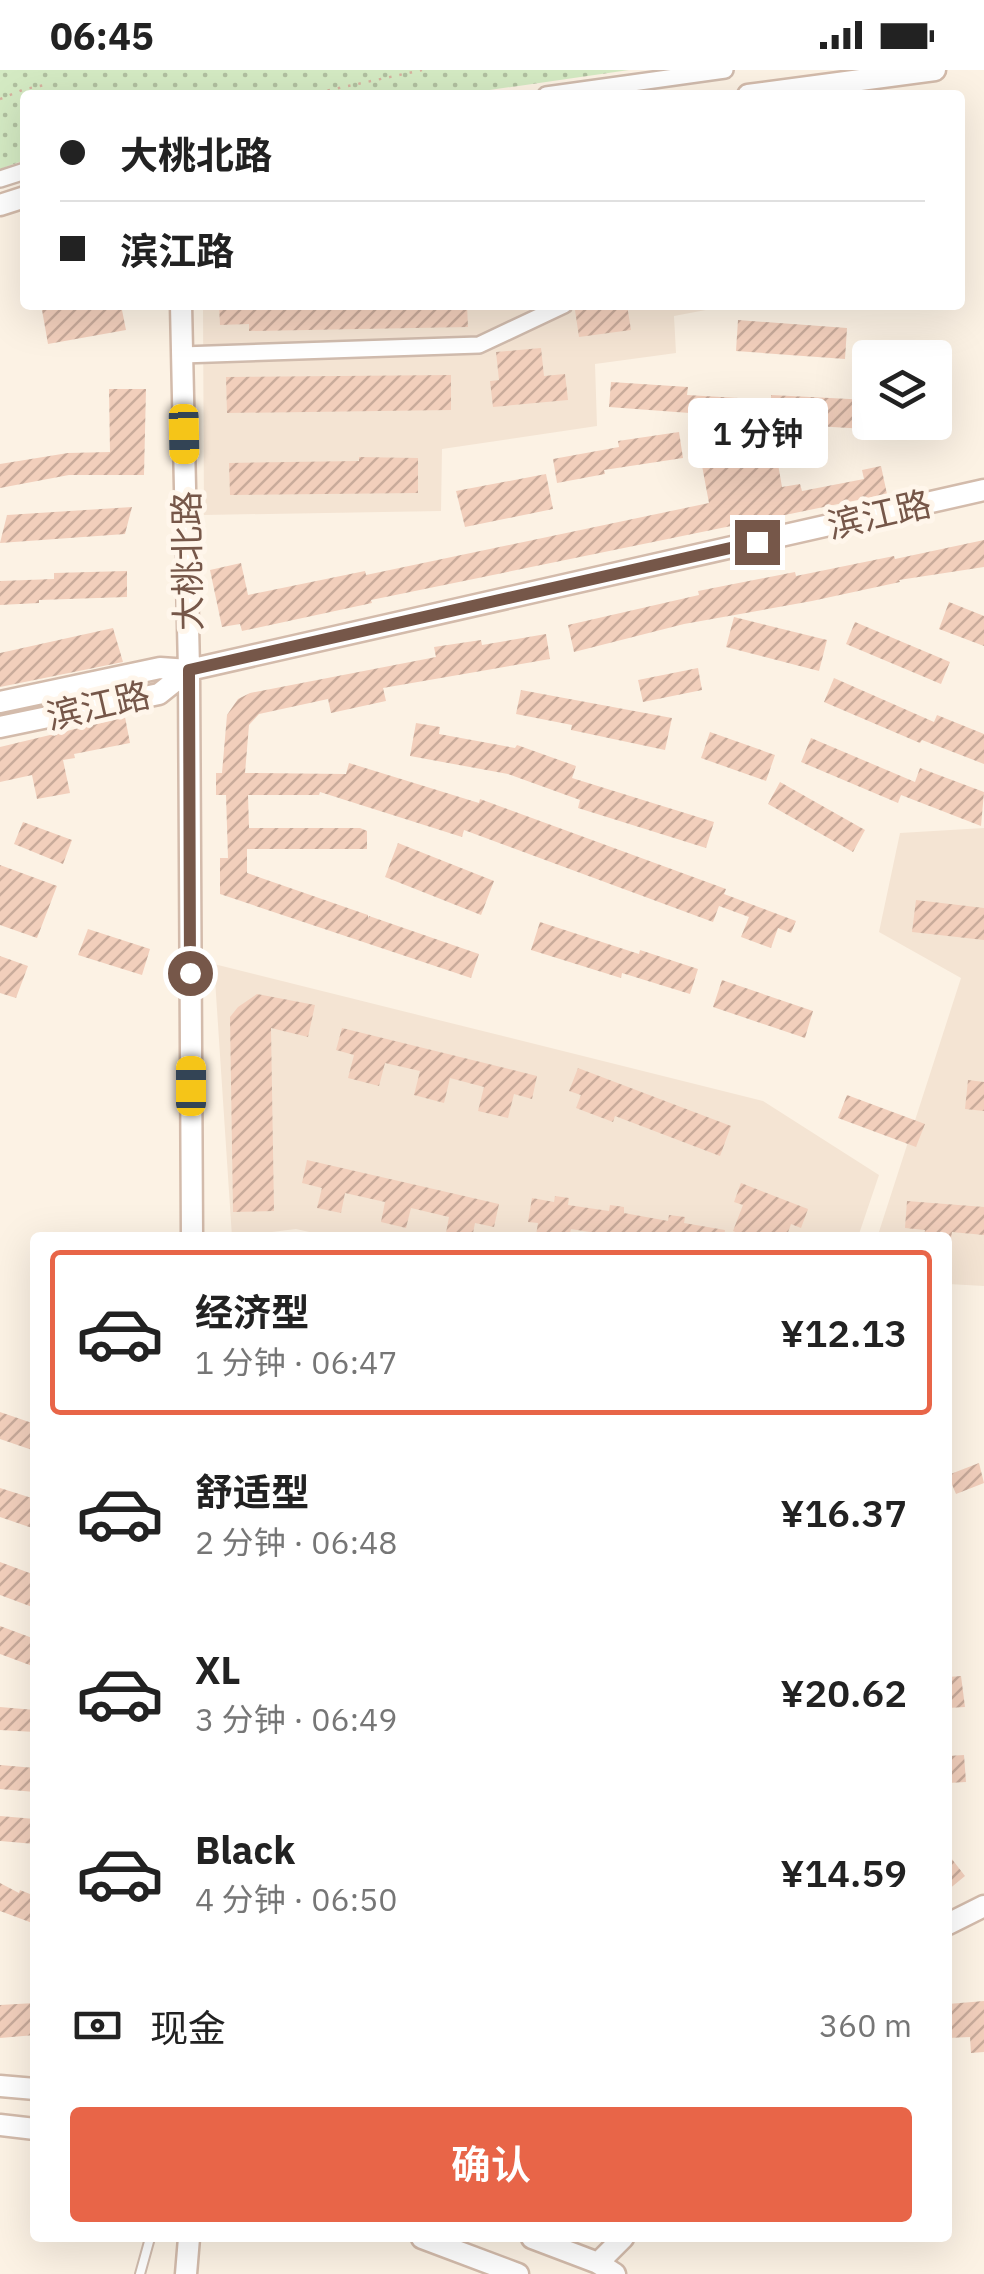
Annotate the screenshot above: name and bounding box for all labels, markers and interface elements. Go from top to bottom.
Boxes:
text: 06:45 [50,11,154,60]
text: 大桃北路 [120,130,272,179]
text: 滨江路 [120,226,234,275]
map controls [852,340,952,440]
button: layers [852,340,952,440]
callout: 1 分钟 [687,397,827,467]
car [168,404,200,464]
text: 1 分钟 [713,412,803,454]
street label: 滨江路 [823,480,935,548]
street label: 大桃北路 [163,491,211,631]
route end [735,520,780,565]
street label: 滨江路 [42,671,154,739]
route start [168,951,213,996]
car [176,1056,206,1116]
text: 经济型 [195,1287,309,1336]
icon: car [75,1288,165,1378]
text: ¥12.13 [780,1308,907,1357]
text: 1 分钟 · 06:47 [195,1341,397,1383]
text: 舒适型 [195,1467,309,1516]
icon: car [75,1468,165,1558]
text: ¥16.37 [780,1488,907,1537]
text: 2 分钟 · 06:48 [195,1521,397,1563]
text: XL [195,1645,241,1694]
icon: car [75,1648,165,1738]
text: ¥20.62 [780,1668,907,1717]
text: 3 分钟 · 06:49 [195,1698,397,1740]
text: Black [195,1825,295,1874]
icon: car [75,1828,165,1918]
text: ¥14.59 [780,1848,907,1897]
text: 4 分钟 · 06:50 [195,1878,397,1920]
icon: cash [70,1998,125,2053]
text: 现金 [150,2003,226,2052]
text: 360 m [819,2004,912,2046]
button: 确认 [70,2107,912,2222]

